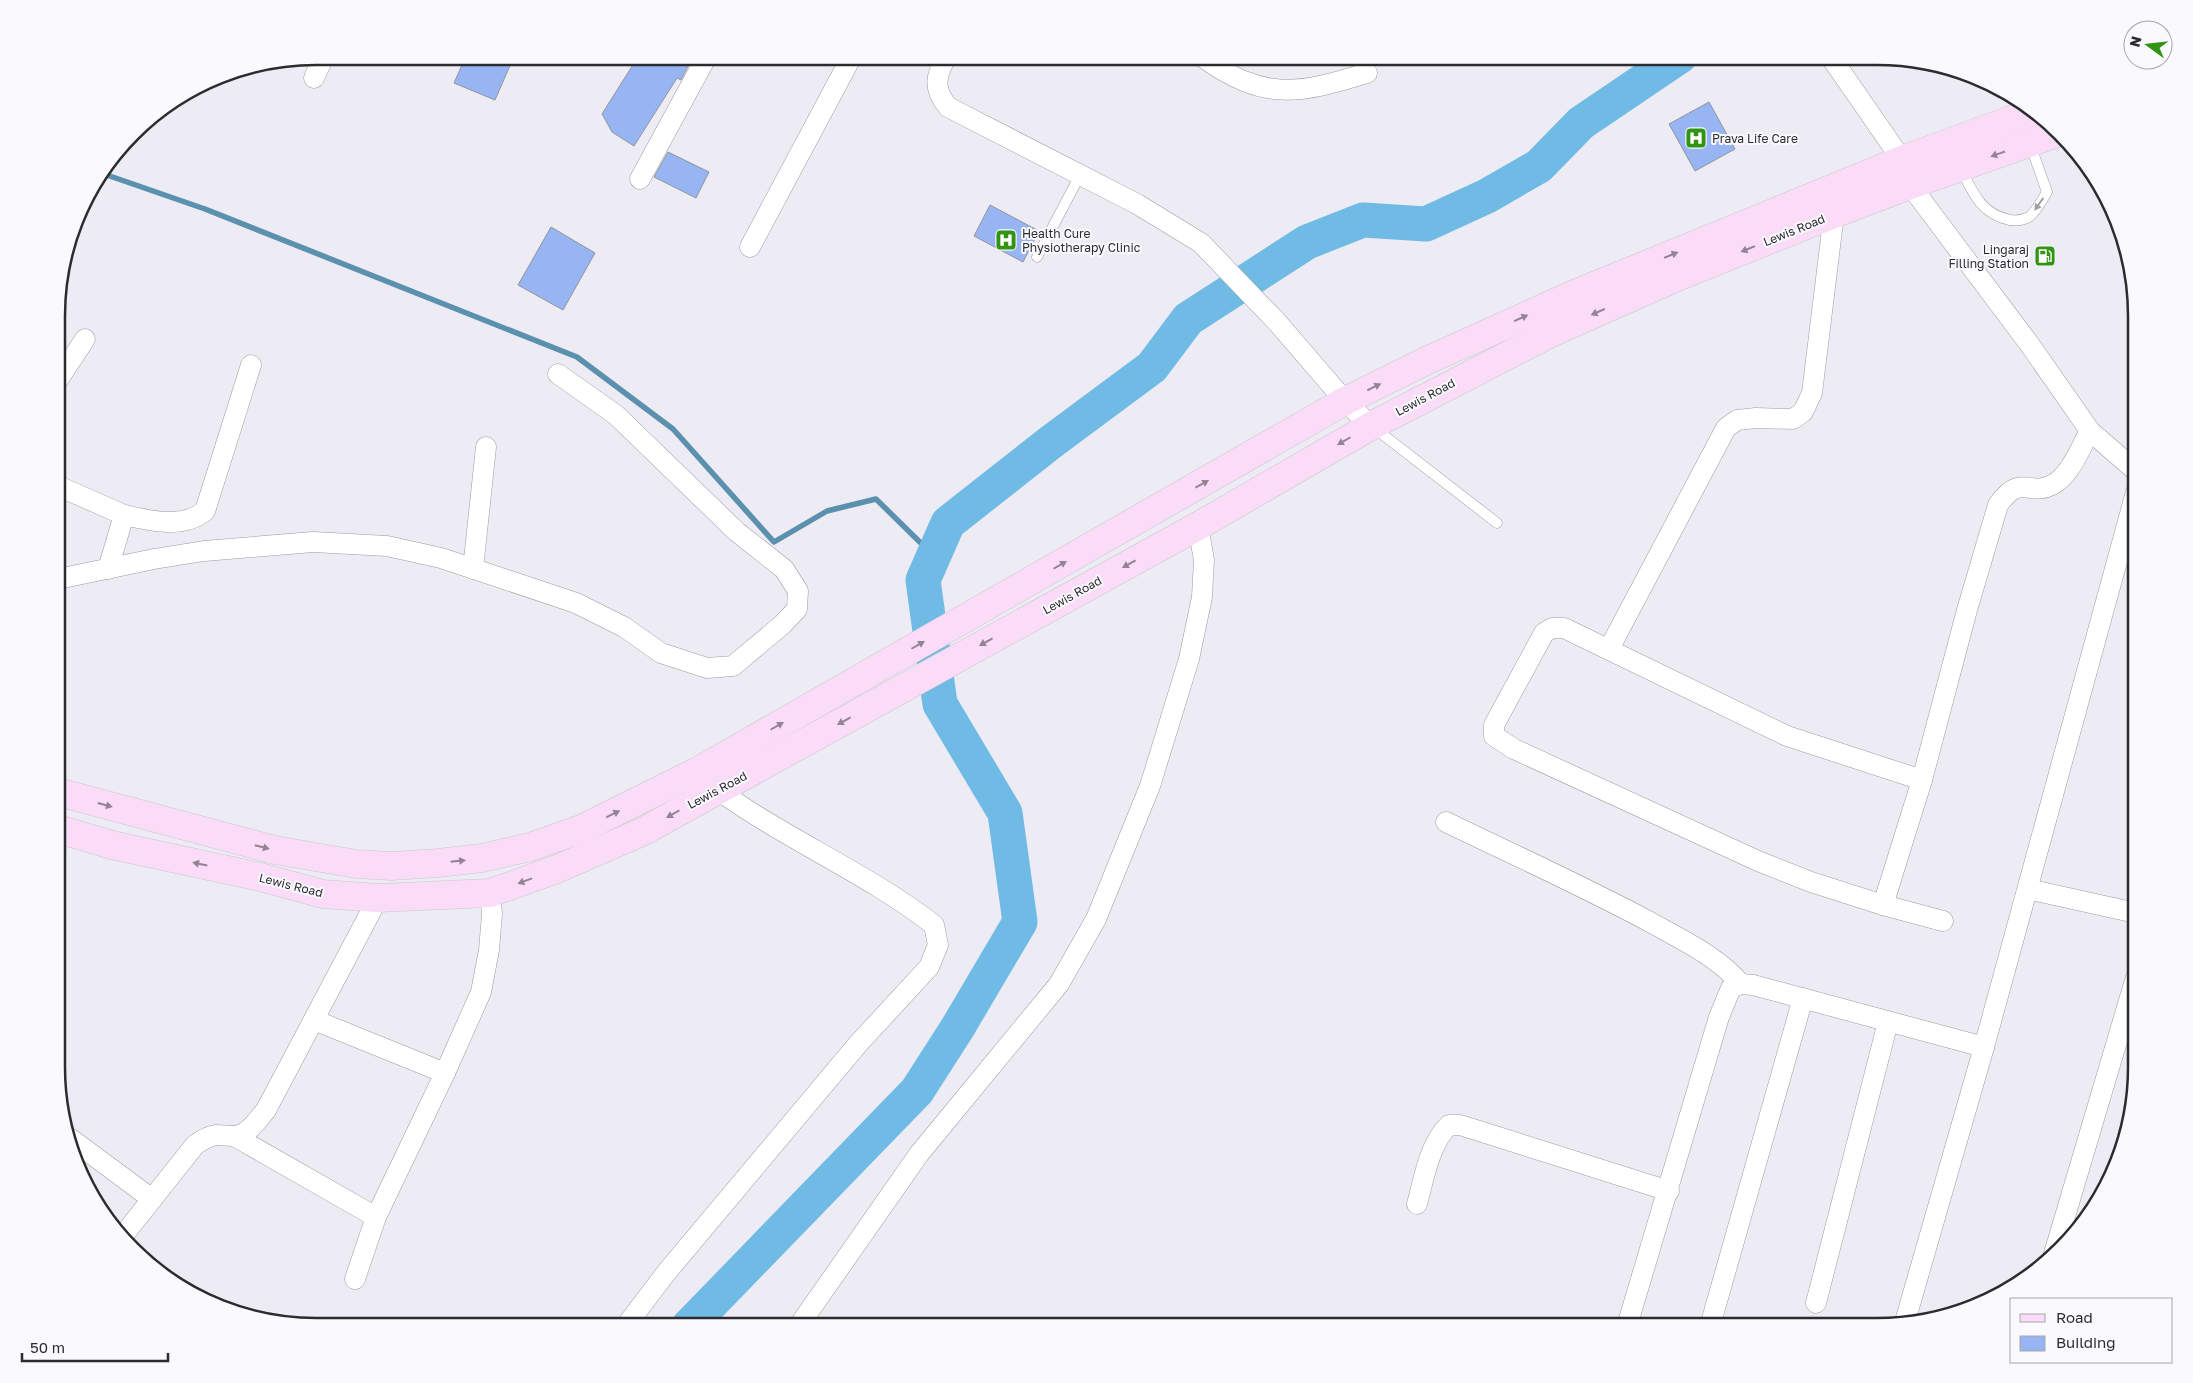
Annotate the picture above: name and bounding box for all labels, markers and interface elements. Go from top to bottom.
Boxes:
north arrow [2123,20,2173,70]
text: N [2125,34,2145,49]
hospital icon: Prava Life Care [1684,126,1708,150]
place label: Prava Life Care [1712,131,1798,146]
one-way arrow [1990,150,2005,158]
one-way arrow [2034,197,2044,211]
street label: Lewis Road [1761,211,1827,249]
place label: Health Cure Physiotherapy Clinic [1022,226,1141,255]
hospital icon: Health Cure Physiotherapy Clinic [994,228,1018,252]
place label: Lingaraj Filling Station [1948,242,2029,271]
fuel station icon: Lingaraj Filling Station [2033,244,2057,268]
one-way arrow [1741,245,1755,253]
one-way arrow [1664,251,1679,259]
one-way arrow [1591,308,1605,316]
one-way arrow [1514,314,1528,322]
street label: Lewis Road [1393,375,1457,419]
one-way arrow [1367,383,1381,391]
one-way arrow [1338,437,1351,446]
one-way arrow [1195,479,1208,488]
one-way arrow [1122,559,1135,568]
one-way arrow [1053,560,1066,569]
street label: Lewis Road [1040,573,1104,617]
one-way arrow [979,638,994,646]
one-way arrow [912,641,925,650]
one-way arrow [837,717,852,725]
one-way arrow [771,721,784,730]
street label: Lewis Road [685,768,749,812]
one-way arrow [98,801,113,809]
one-way arrow [606,810,620,818]
one-way arrow [666,810,679,819]
one-way arrow [255,843,270,851]
one-way arrow [450,857,466,865]
one-way arrow [191,859,207,867]
street label: Lewis Road [258,870,324,900]
one-way arrow [517,877,532,885]
legend [2010,1298,2173,1363]
text: Road [2056,1308,2093,1326]
scale bar [22,1330,169,1362]
text: Building [2056,1333,2116,1351]
text: 50 m [30,1338,65,1356]

